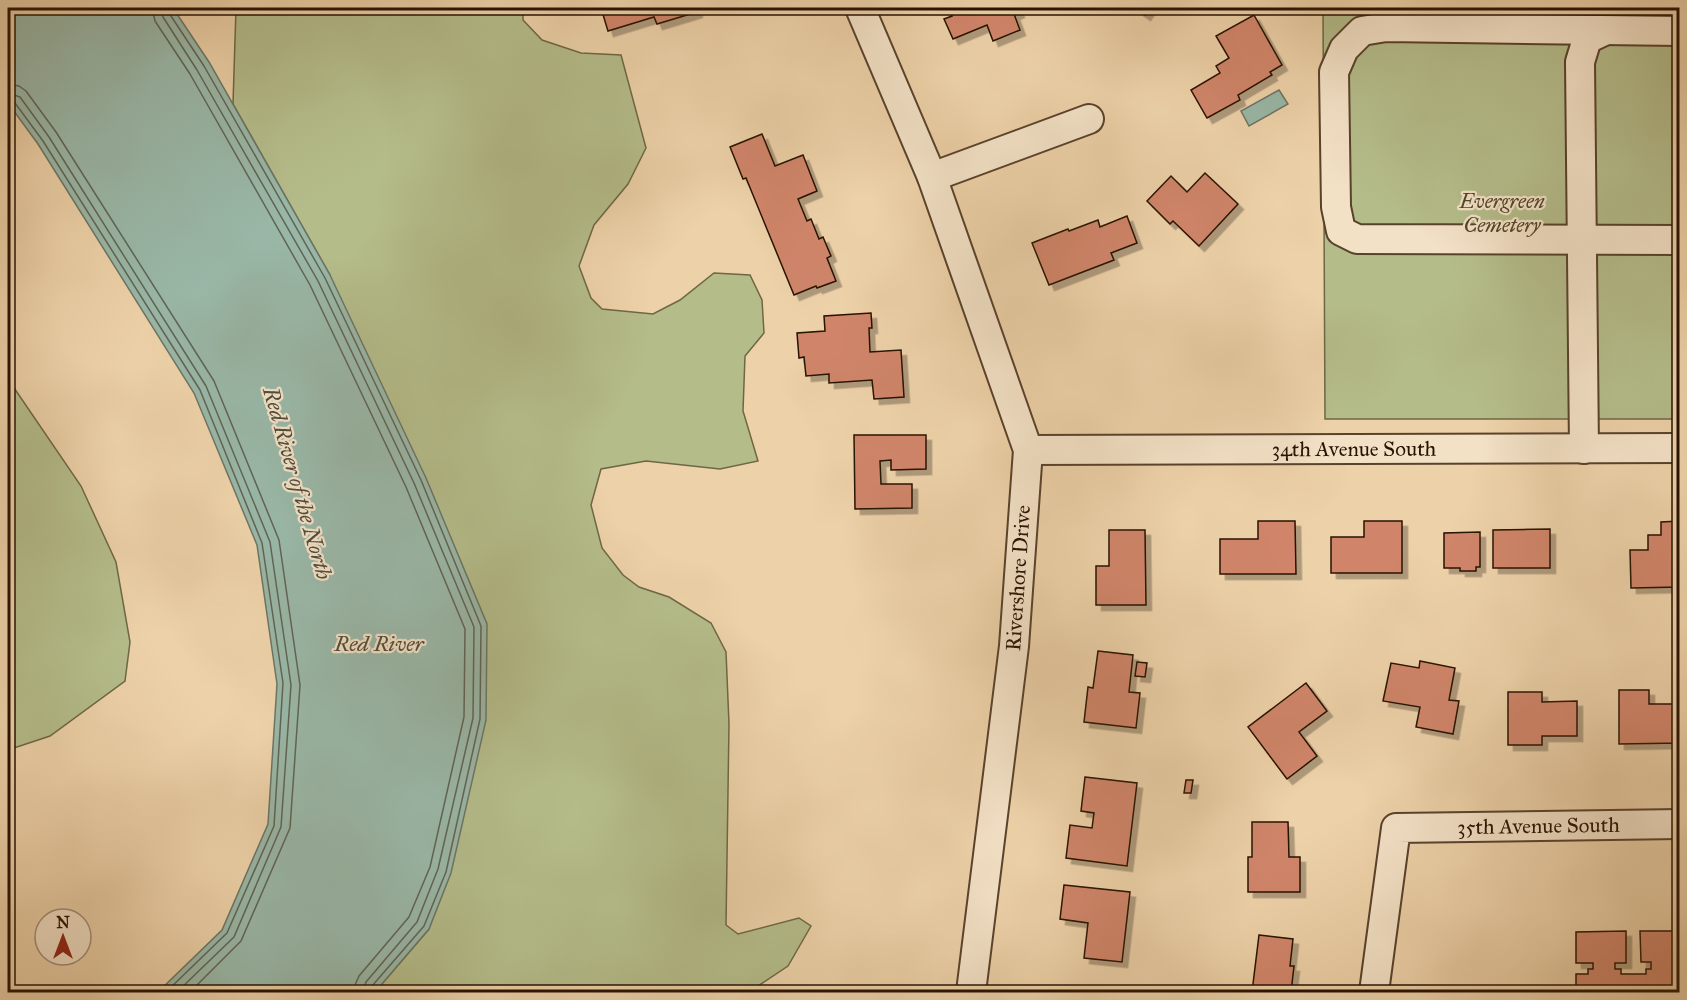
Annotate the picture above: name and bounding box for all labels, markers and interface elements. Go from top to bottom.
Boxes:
park label: Evergreen Cemetery [1458,188,1545,238]
water label: Red River of the North [257,383,338,583]
street label: 34th Avenue South [1272,436,1437,462]
street label: Rivershore Drive [1000,504,1036,652]
water label: Red River [333,630,426,657]
street label: 35th Avenue South [1457,812,1620,840]
north arrow [33,907,93,967]
text: N [56,913,70,932]

